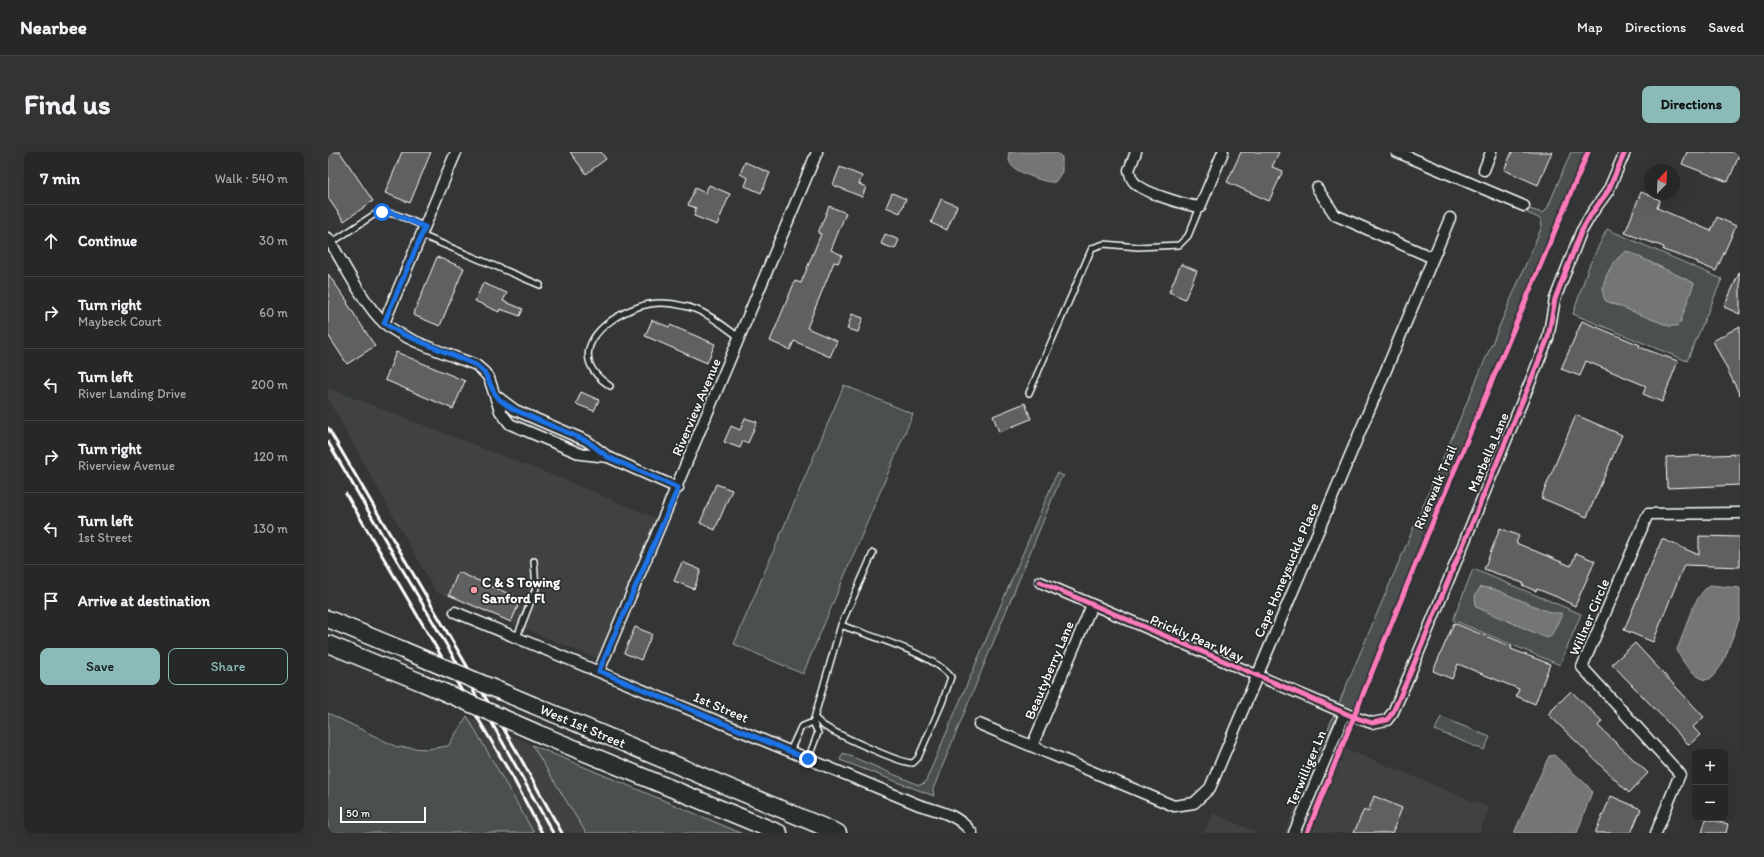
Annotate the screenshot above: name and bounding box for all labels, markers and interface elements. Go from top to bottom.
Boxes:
text: Nearbee [20,16,87,39]
text: Map [1577,19,1603,36]
text: Directions [1625,19,1686,36]
text: Saved [1708,19,1744,36]
button: Directions [1642,86,1740,123]
text: Find us [24,87,111,121]
north arrow [1644,164,1680,200]
text: 7 min [40,168,80,188]
text: Walk · 540 m [215,171,288,186]
route start [373,203,391,221]
icon: ahead [40,230,62,252]
text: Continue [78,232,137,250]
text: 30 m [259,233,288,248]
text: Turn right [78,296,142,314]
icon: right [40,302,62,324]
text: 60 m [259,305,288,320]
text: Maybeck Court [78,314,162,329]
street label: Riverview Avenue [668,356,725,459]
text: Turn left [78,368,133,386]
icon: left [40,374,62,396]
text: 200 m [251,377,288,392]
text: River Landing Drive [78,386,186,401]
street label: Marbella Lane [1464,410,1513,494]
text: Turn right [78,440,142,458]
street label: Riverwalk Trail [1410,443,1461,532]
icon: right [40,446,62,468]
text: 120 m [253,449,288,464]
text: Riverview Avenue [78,458,175,473]
street label: Cape Honeysuckle Place [1250,500,1323,640]
text: Turn left [78,512,133,530]
icon: left [40,518,62,540]
text: 130 m [253,521,288,536]
text: 1st Street [78,530,132,545]
place label: C & S Towing Sanford Fl [482,574,561,607]
street label: Willner Circle [1566,576,1613,658]
marker: C & S Towing Sanford Fl [469,585,479,595]
icon: arrive [40,590,62,612]
text: Arrive at destination [78,592,210,610]
street label: Prickly Pear Way [1147,611,1247,666]
street label: Beautyberry Lane [1021,618,1078,722]
button: Save [40,648,160,685]
button: Share [168,648,288,685]
street label: 1st Street [691,688,751,727]
street label: West 1st Street [537,701,628,752]
street label: Terwilliger Ln [1283,728,1330,809]
map controls [1692,749,1728,821]
button: + [1692,749,1728,785]
route end [799,750,817,768]
button: − [1692,785,1728,821]
scale bar [340,805,426,824]
text: 50 m [346,807,370,820]

